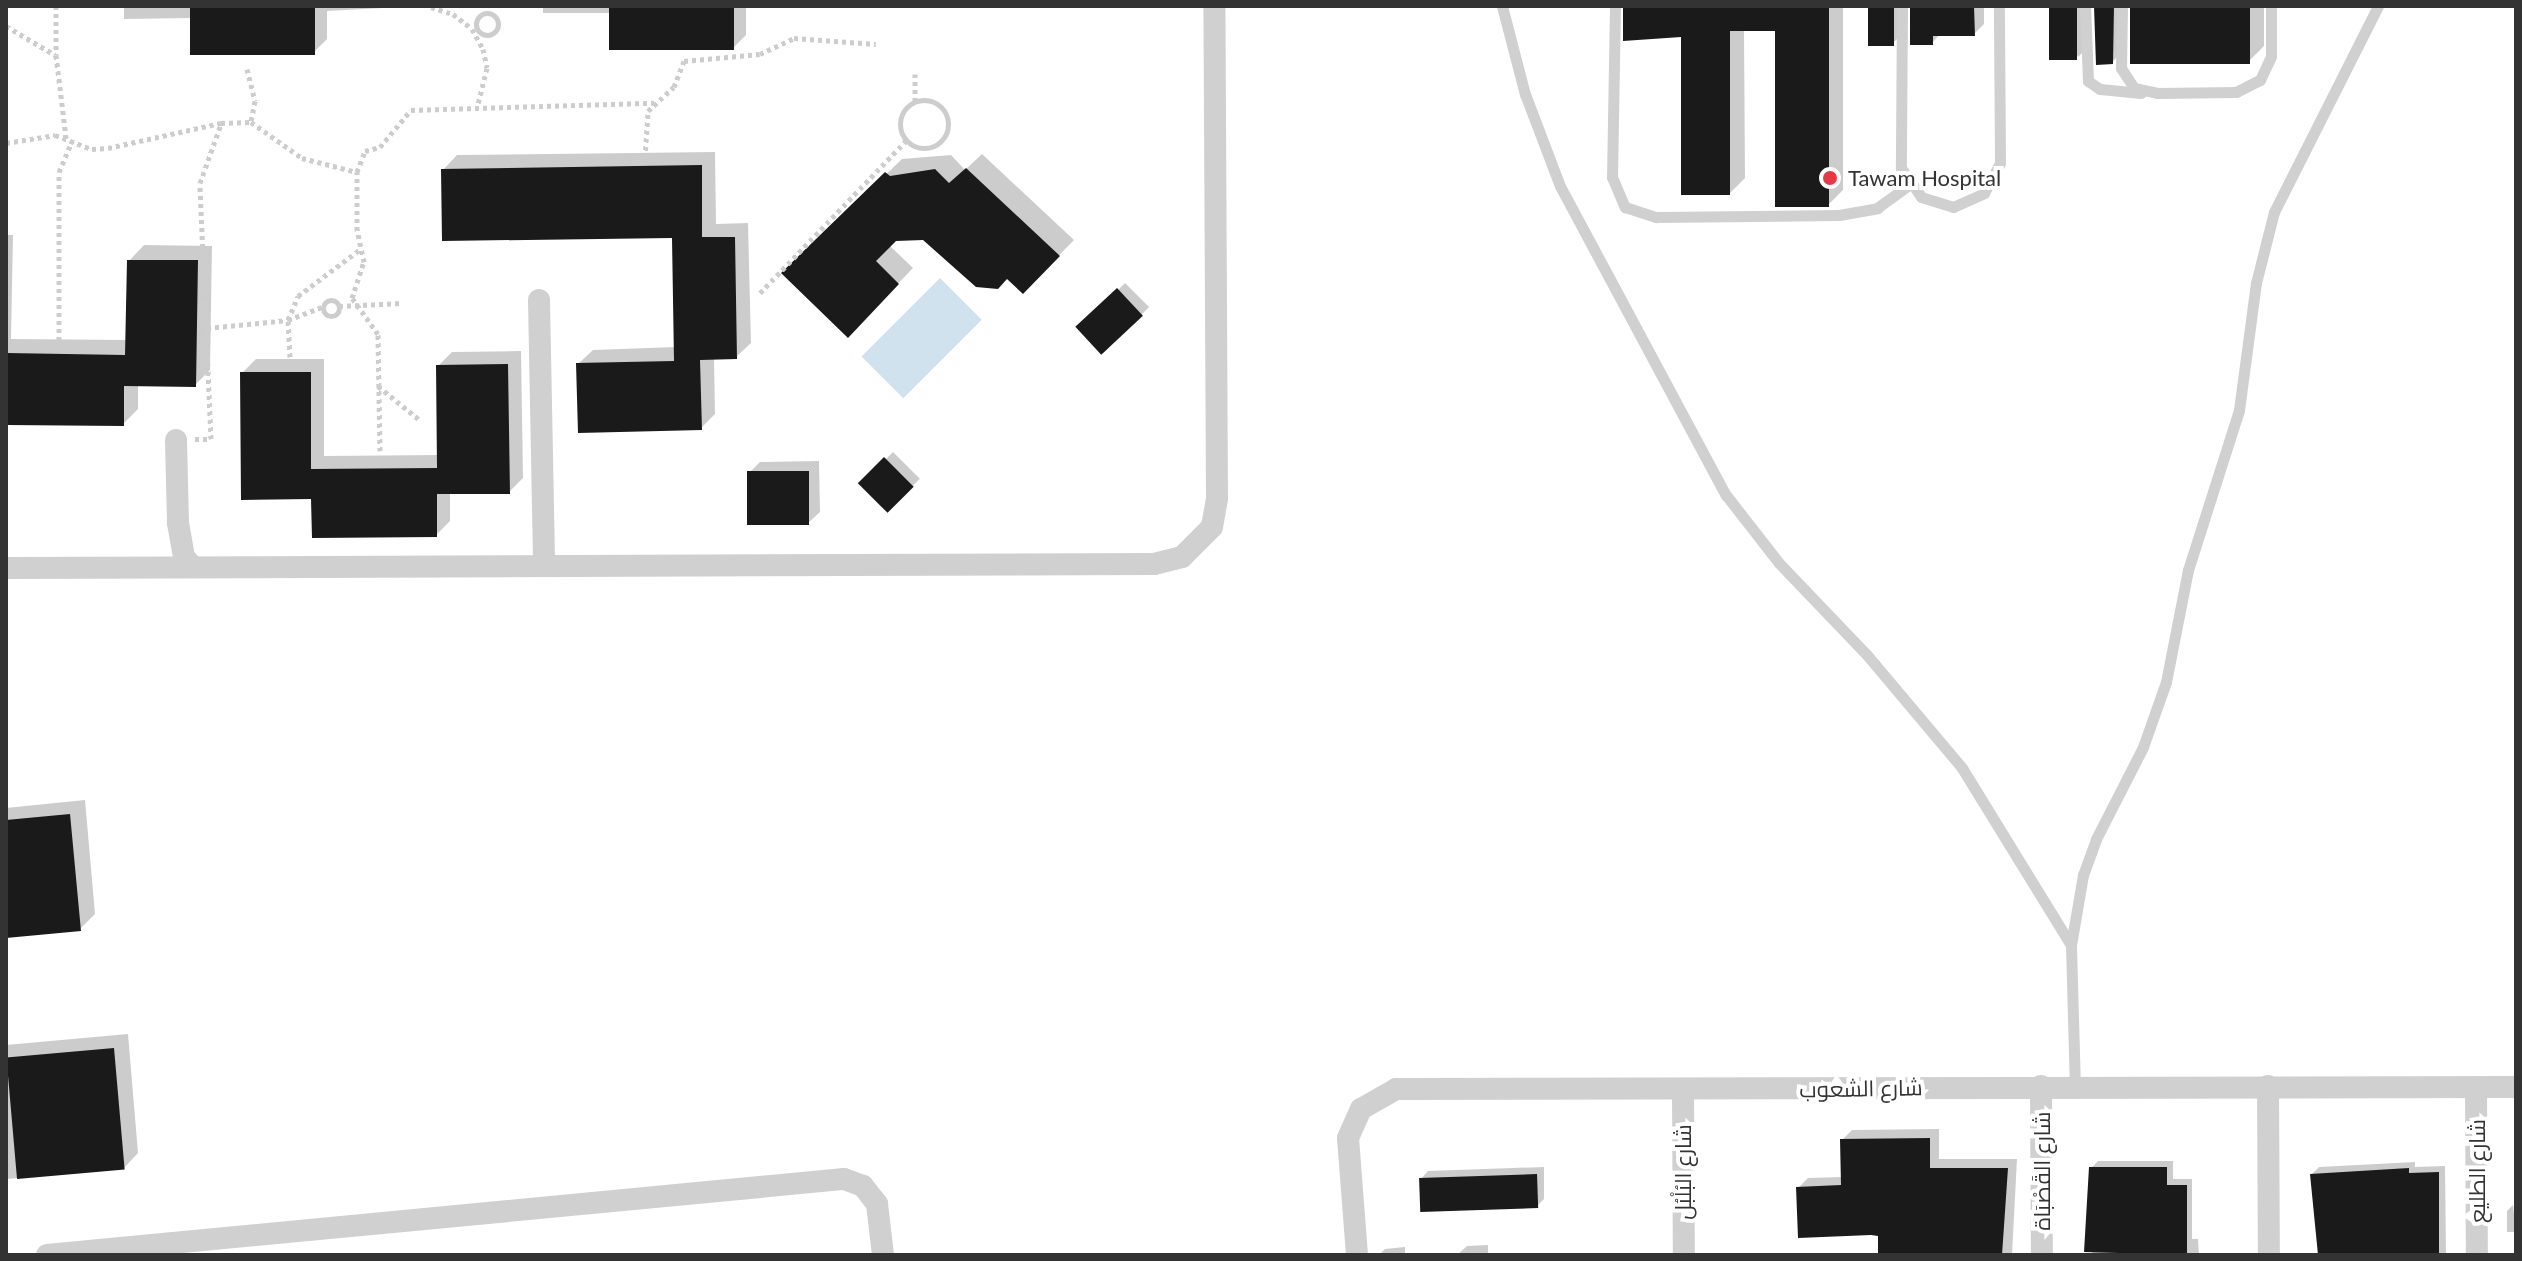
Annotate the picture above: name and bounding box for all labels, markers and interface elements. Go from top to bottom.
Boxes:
place label: Tawam Hospital [1848,165,2001,191]
marker: Tawam Hospital [1819,167,1841,189]
street label: شارع الشعوب [1799,1074,1923,1102]
street label: شارع القَصْبَاة [2029,1112,2055,1230]
street label: شارع الطليع [2464,1119,2490,1223]
street label: شارع البُلْبُل [1670,1124,1696,1220]

